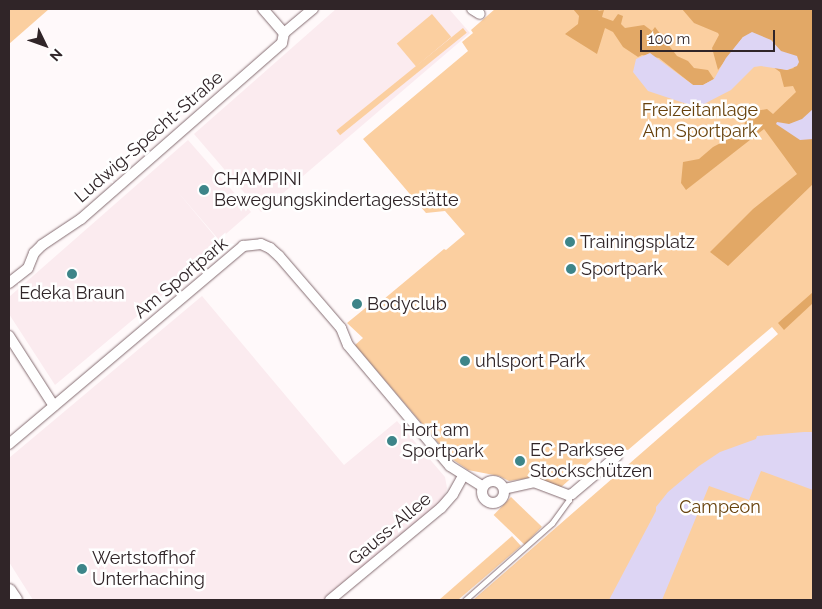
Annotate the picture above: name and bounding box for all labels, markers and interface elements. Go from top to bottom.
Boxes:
north arrow [20,20,70,70]
scale bar [642,20,777,52]
text: 100 m [648,30,690,48]
text: N [47,46,66,64]
street label: Ludwig-Specht-Straße [70,67,228,207]
park label: Freizeitanlage Am Sportpark [642,100,758,142]
place label: CHAMPINI Bewegungskindertagesstätte [214,169,458,212]
marker: CHAMPINI Bewegungskindertagesstätte [198,184,210,196]
place label: Trainingsplatz [580,231,695,253]
street label: Am Sportpark [130,233,232,323]
marker: Trainingsplatz [564,236,576,248]
place label: Sportpark [581,258,663,280]
marker: Sportpark [565,263,577,275]
marker: Edeka Braun [66,268,78,280]
place label: Edeka Braun [19,282,125,304]
place label: Bodyclub [367,293,447,315]
marker: Bodyclub [351,298,363,310]
place label: uhlsport Park [475,350,585,372]
marker: uhlsport Park [459,355,471,367]
place label: Hort am Sportpark [402,420,484,462]
marker: Hort am Sportpark [386,435,398,447]
place label: EC Parksee Stockschützen [530,440,652,482]
marker: EC Parksee Stockschützen [514,455,526,467]
street label: Gauss-Allee [344,488,436,570]
park label: Campeon [679,496,761,518]
place label: Wertstoffhof Unterhaching [92,548,205,590]
marker: Wertstoffhof Unterhaching [76,563,88,575]

